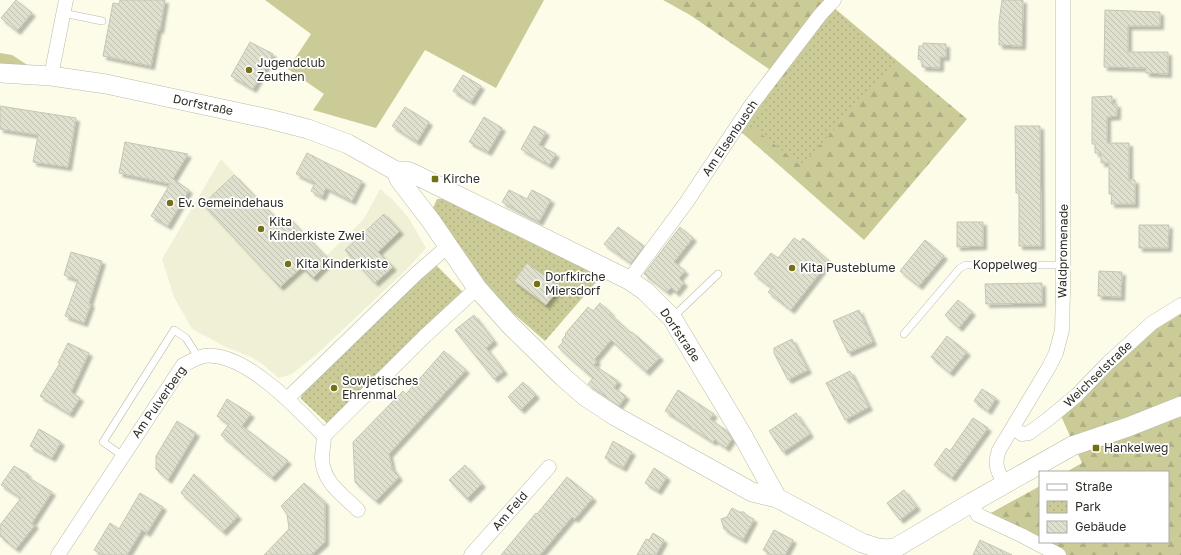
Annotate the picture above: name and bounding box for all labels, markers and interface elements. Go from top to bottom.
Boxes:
place label: Jugendclub Zeuthen [257,55,325,84]
marker: Jugendclub Zeuthen [244,65,254,75]
street label: Dorfstraße [172,91,235,118]
street label: Am Elsenbusch [699,97,761,179]
place label: Kirche [443,171,480,186]
marker: Kirche [430,174,440,184]
place label: Ev. Gemeindehaus [178,195,284,210]
marker: Ev. Gemeindehaus [165,198,175,208]
street label: Waldpromenade [1054,204,1071,298]
place label: Kita Kinderkiste Zwei [269,214,365,243]
marker: Kita Kinderkiste Zwei [256,224,266,234]
place label: Kita Kinderkiste [296,256,388,271]
street label: Koppelweg [973,257,1037,272]
marker: Kita Kinderkiste [283,259,293,269]
place label: Kita Pusteblume [800,260,895,275]
marker: Kita Pusteblume [787,263,797,273]
place label: Dorfkirche Miersdorf [545,269,605,298]
marker: Dorfkirche Miersdorf [532,279,542,289]
street label: Dorfstraße [657,305,704,364]
street label: Weichselstraße [1061,337,1135,410]
street label: Am Pulverberg [128,363,189,441]
place label: Sowjetisches Ehrenmal [342,373,418,402]
marker: Sowjetisches Ehrenmal [329,383,339,393]
place label: Hankelweg [1104,440,1168,455]
marker: Hankelweg [1091,443,1101,453]
legend [1039,471,1169,543]
text: Straße [1075,479,1113,494]
street label: Am Feld [489,488,531,533]
text: Park [1075,499,1101,514]
text: Gebäude [1075,519,1126,534]

